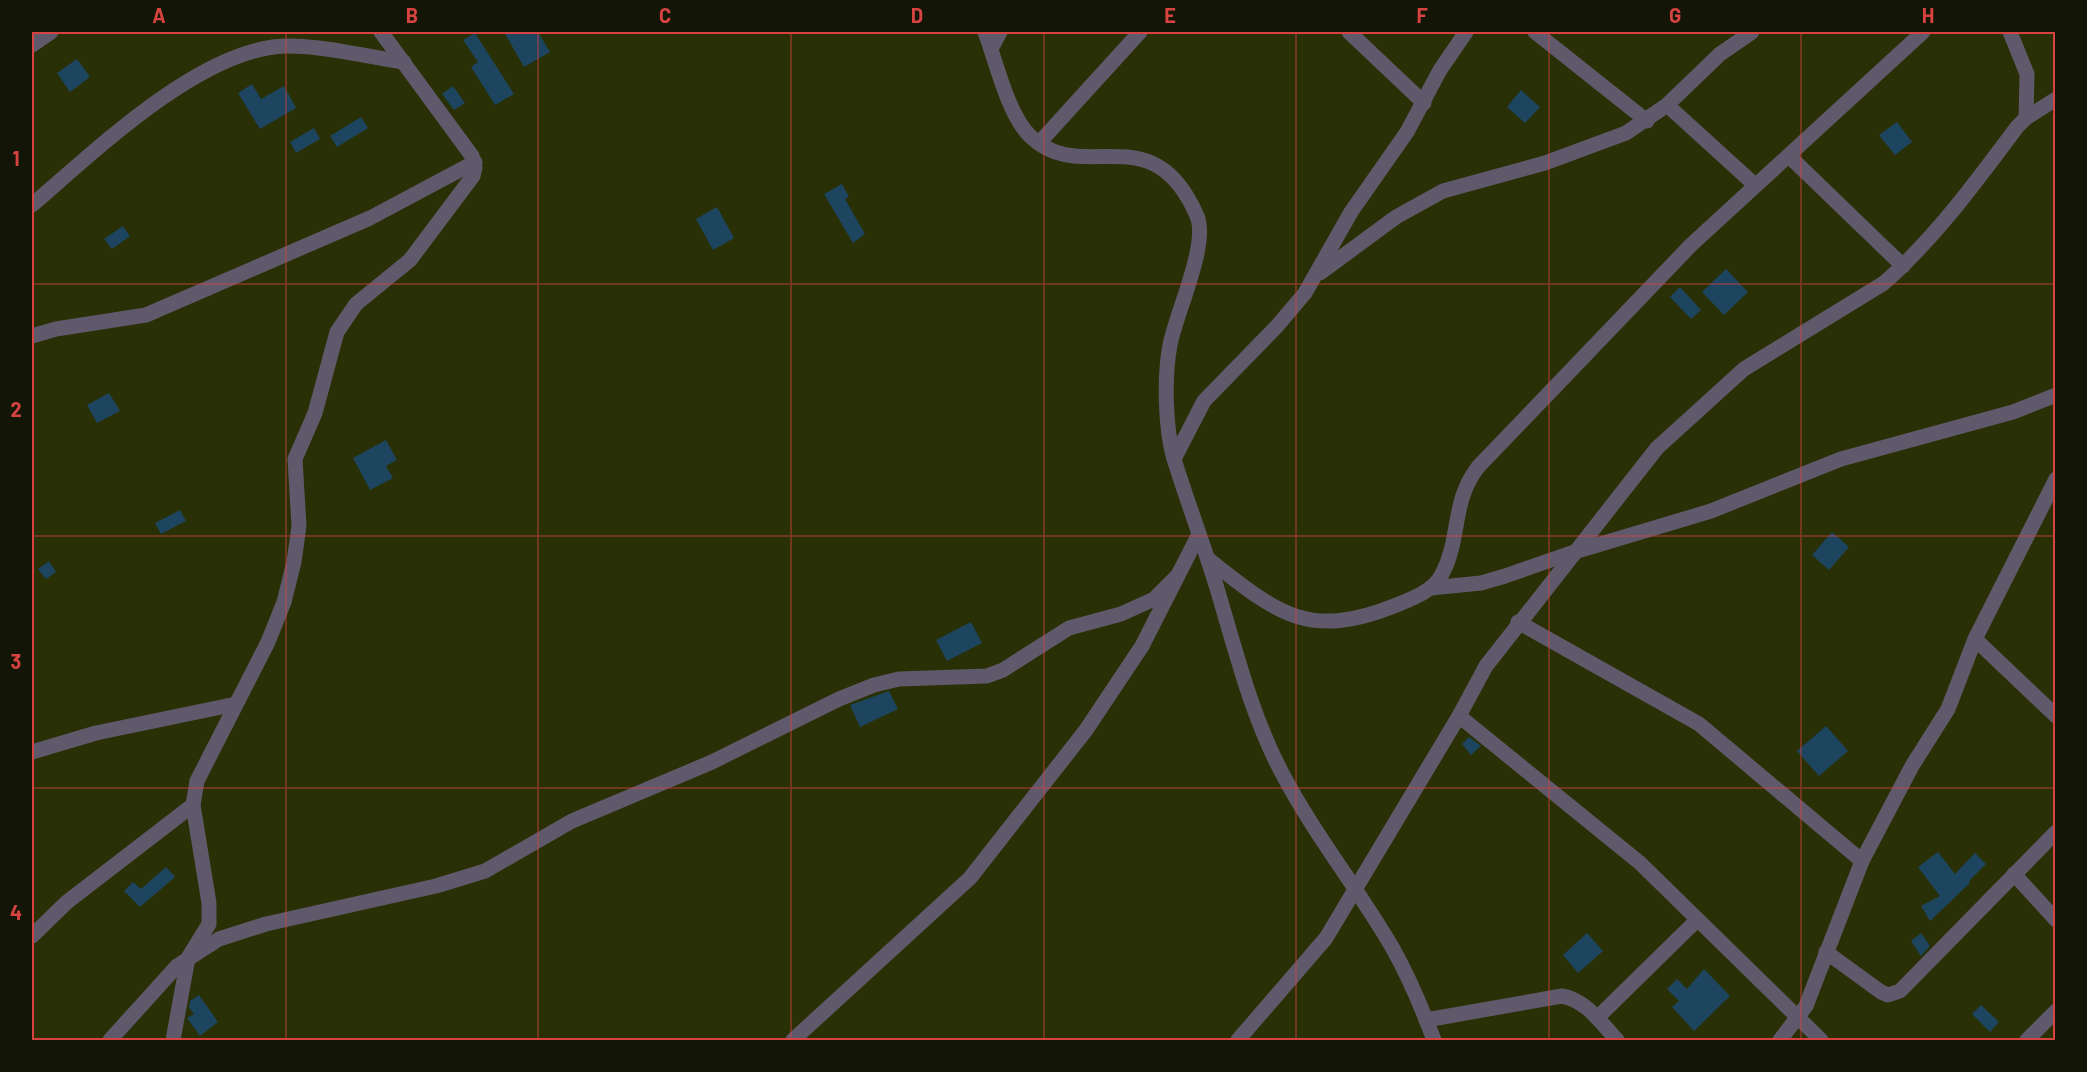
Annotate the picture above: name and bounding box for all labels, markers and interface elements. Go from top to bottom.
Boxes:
text: A [152,3,166,27]
text: B [406,3,418,27]
text: C [659,3,671,27]
text: D [911,3,923,27]
text: E [1164,3,1176,27]
text: F [1416,3,1428,27]
text: G [1669,3,1681,27]
text: H [1922,3,1934,27]
text: 1 [12,146,20,170]
text: 2 [10,397,22,421]
text: 3 [11,649,21,673]
text: 4 [10,900,22,924]

